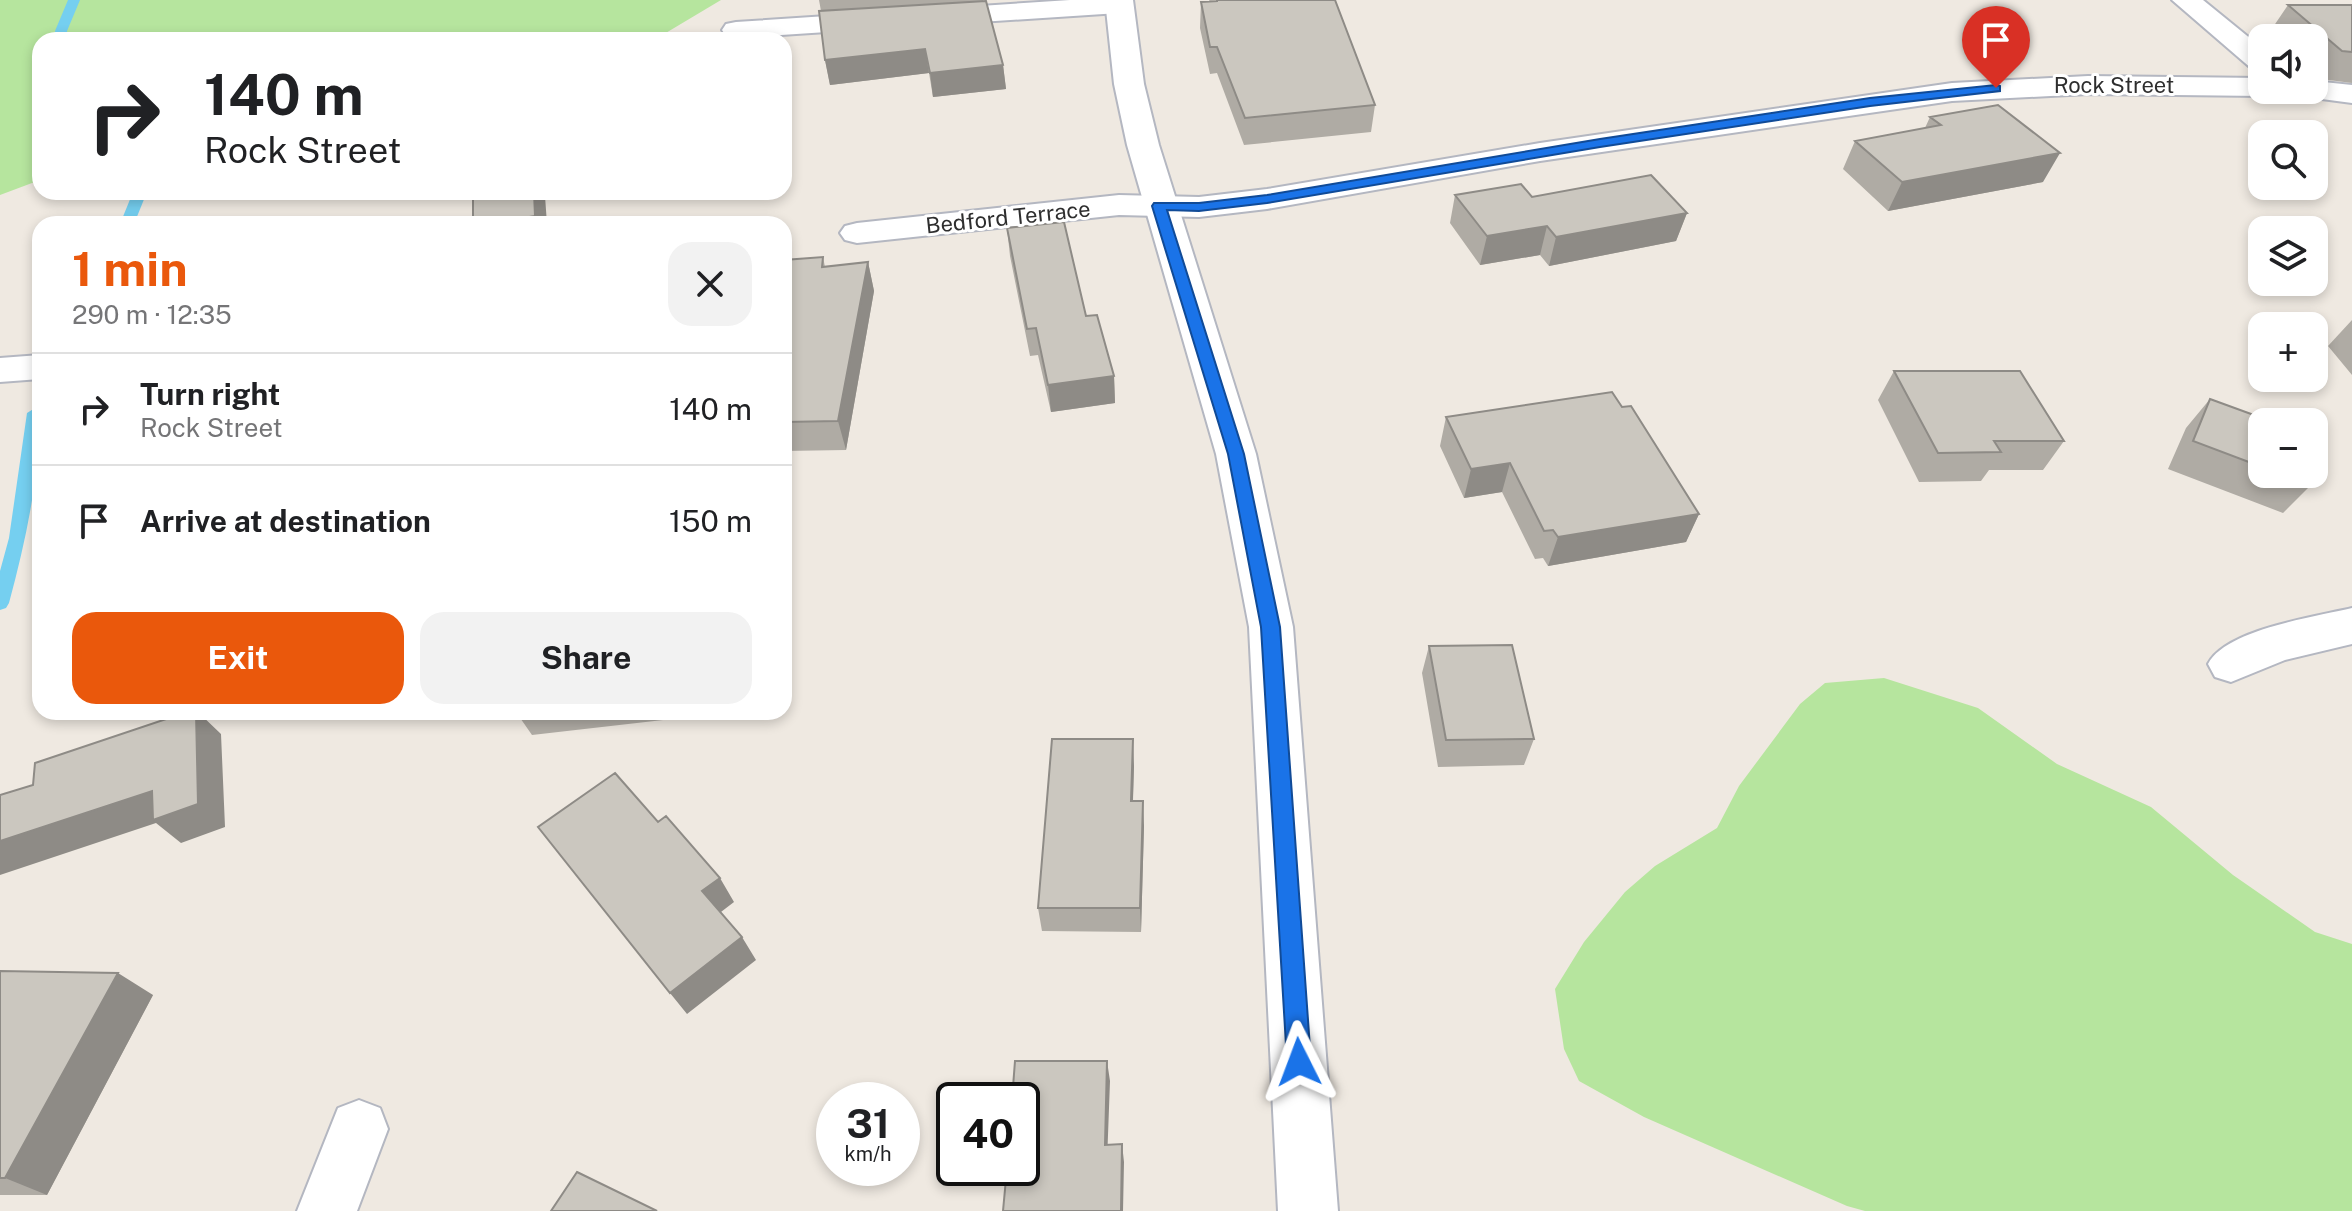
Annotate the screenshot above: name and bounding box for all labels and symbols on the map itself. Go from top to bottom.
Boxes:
pin [1962,6,2030,88]
street label: Rock Street [2054,72,2174,98]
street label: Bedford Terrace [924,195,1092,239]
position arrow [1257,1020,1341,1104]
speed limit sign: 40 [936,1082,1040,1186]

